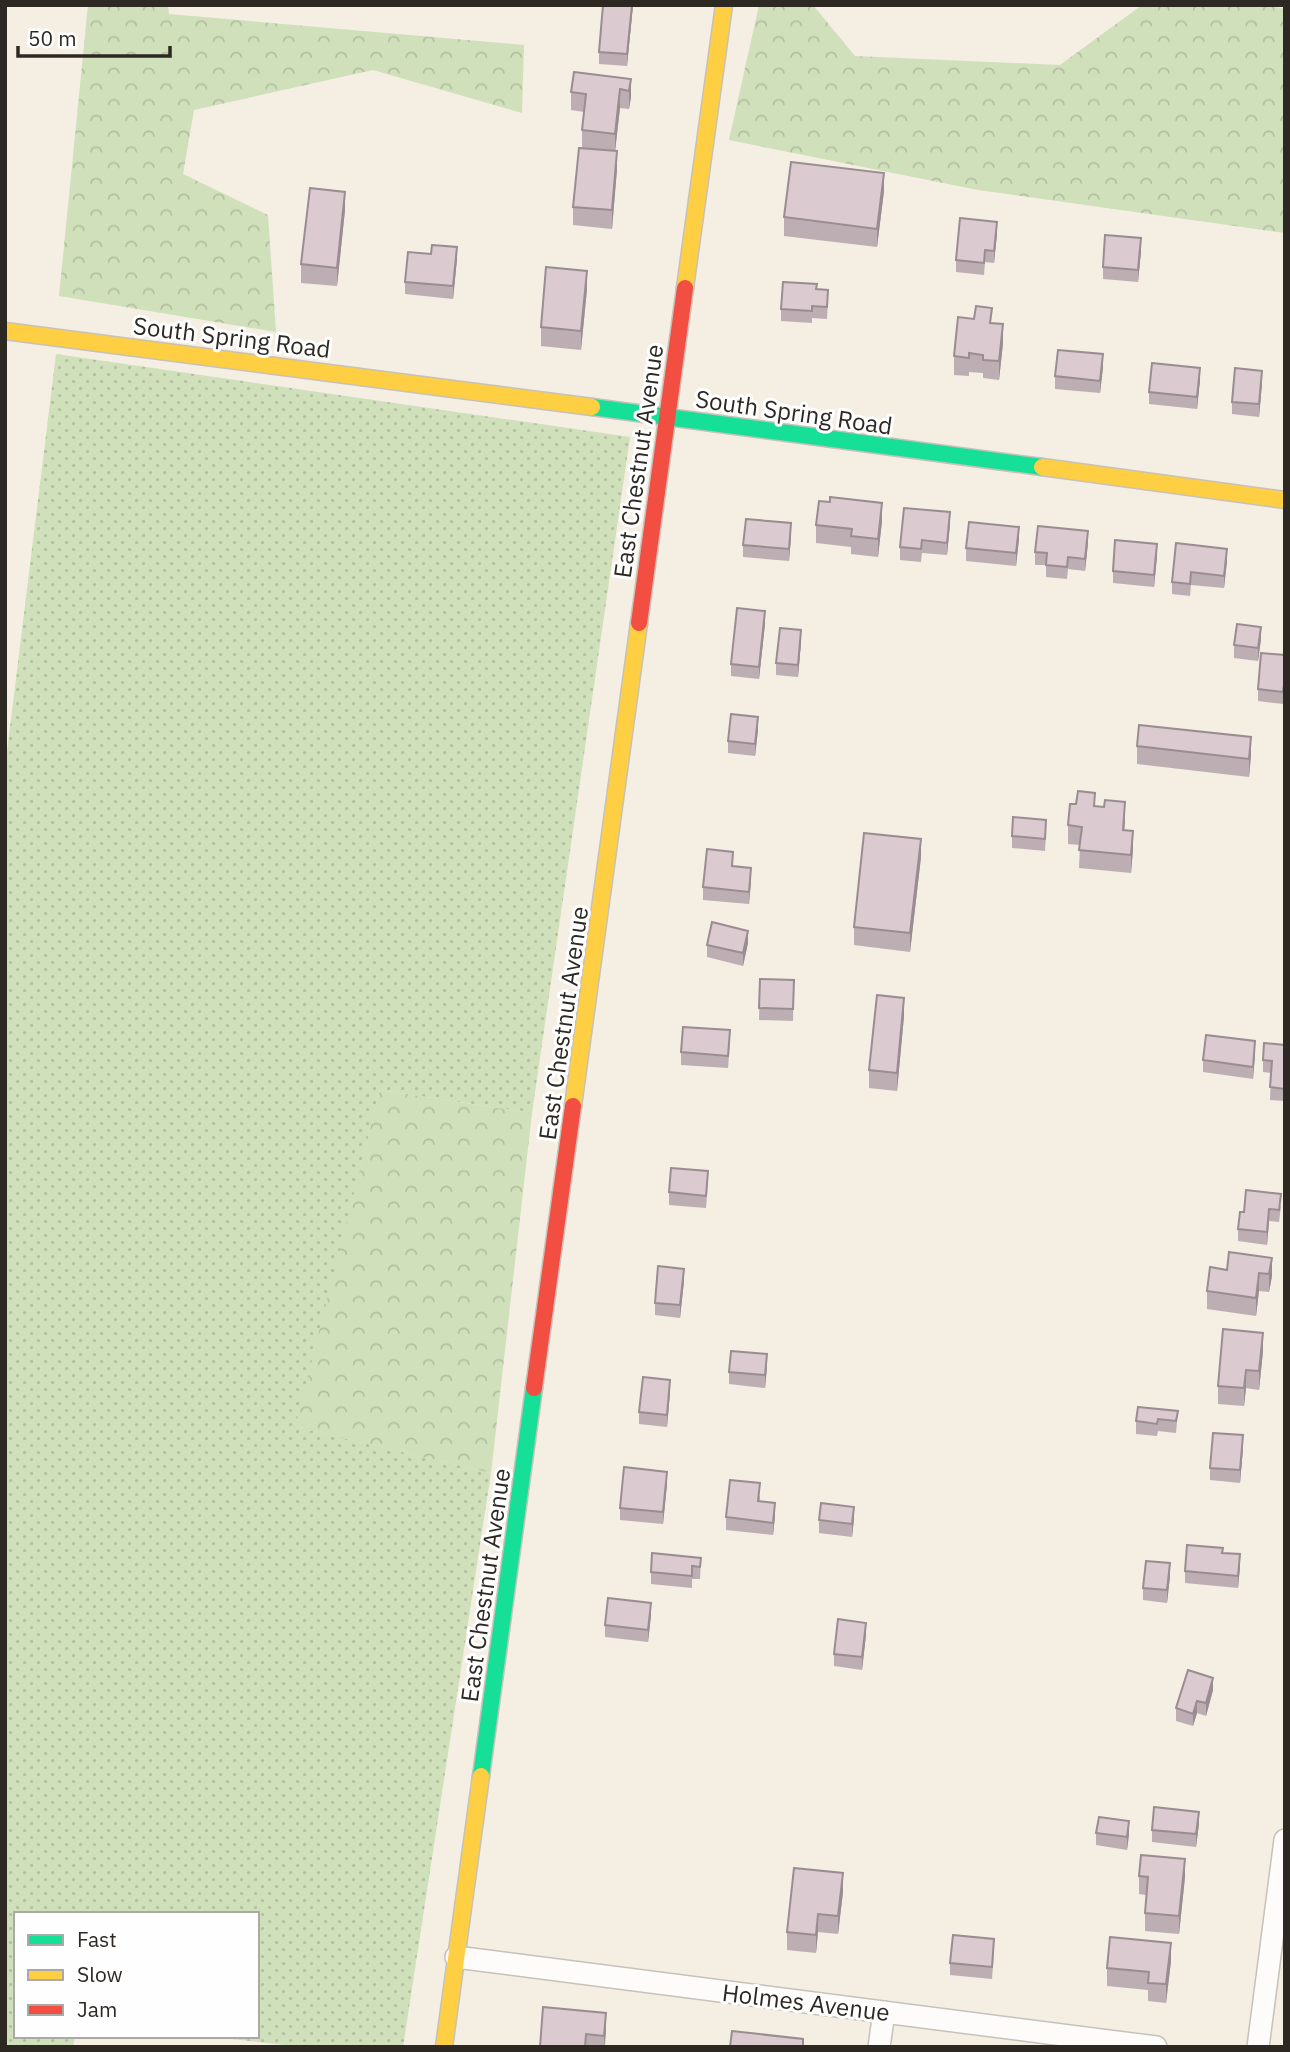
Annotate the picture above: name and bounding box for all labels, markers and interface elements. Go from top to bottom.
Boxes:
scale bar [18,14,170,58]
text: 50 m [28,24,77,52]
street label: South Spring Road [132,309,332,365]
street label: East Chestnut Avenue [606,342,670,580]
street label: South Spring Road [693,382,895,442]
street label: East Chestnut Avenue [531,904,595,1142]
street label: East Chestnut Avenue [453,1466,517,1704]
legend [14,1912,259,2038]
text: Fast [77,1925,117,1953]
text: Slow [77,1960,123,1988]
street label: Holmes Avenue [720,1976,892,2028]
text: Jam [77,1995,117,2023]

